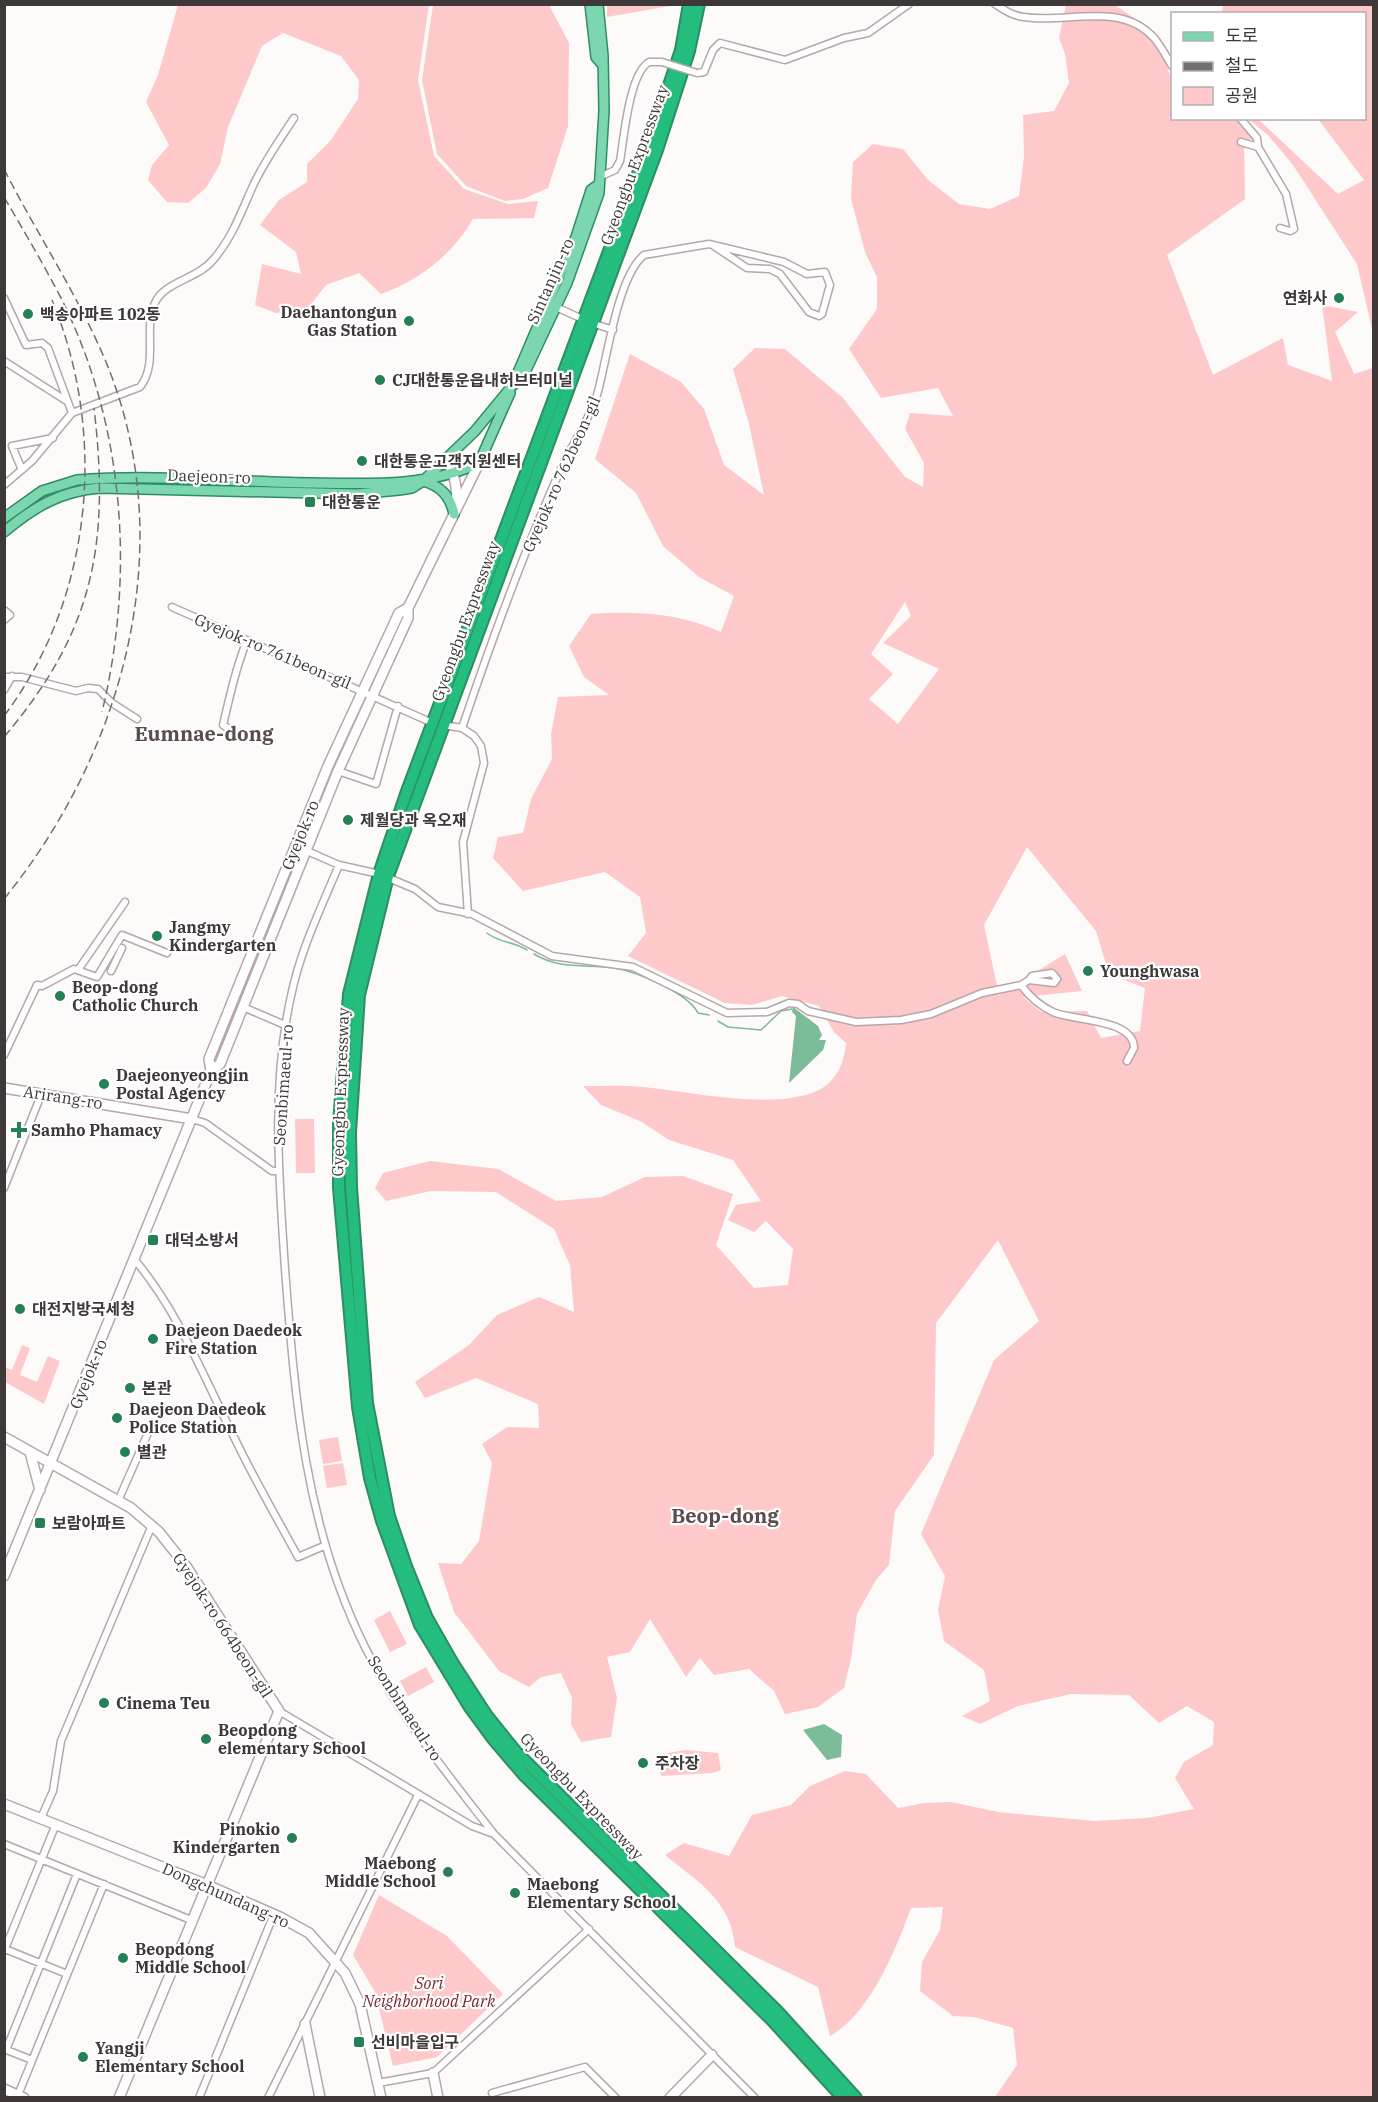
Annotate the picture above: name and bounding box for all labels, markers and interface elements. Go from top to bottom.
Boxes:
legend [1171,12,1366,120]
text: 도로 [1225,24,1258,47]
text: 철도 [1225,54,1258,77]
street label: Gyeongbu Expressway [596,82,672,248]
text: 공원 [1225,84,1258,107]
street label: Sintanjin-ro [522,235,578,327]
place label: 연화사 [1283,288,1327,308]
marker: 연화사 [1332,291,1346,305]
place label: Daehantongun Gas Station [280,302,397,340]
place label: 백송아파트 102동 [40,304,161,324]
marker: 백송아파트 102동 [21,307,35,321]
marker: Daehantongun Gas Station [402,314,416,328]
place label: CJ대한통운읍내허브터미널 [392,370,573,390]
marker: CJ대한통운읍내허브터미널 [373,373,387,387]
street label: Gyejok-ro 762beon-gil [518,393,605,555]
place label: 대한통운고객지원센터 [374,451,521,471]
marker: 대한통운고객지원센터 [355,454,369,468]
street label: Daejeon-ro [167,465,251,487]
place label: 대한통운 [322,492,381,512]
marker: 대한통운 [303,495,317,509]
street label: Gyeongbu Expressway [427,538,503,704]
street label: Gyejok-ro 761beon-gil [191,609,355,693]
district label: Eumnae-dong [134,720,274,747]
street label: Gyejok-ro [277,797,323,873]
place label: 제월당과 옥오재 [360,810,467,830]
marker: 제월당과 옥오재 [341,813,355,827]
place label: Jangmy Kindergarten [169,917,277,955]
marker: Jangmy Kindergarten [150,929,164,943]
place label: Younghwasa [1100,961,1199,981]
marker: Younghwasa [1081,964,1095,978]
place label: Beop-dong Catholic Church [72,977,198,1015]
marker: Beop-dong Catholic Church [53,989,67,1003]
street label: Gyeongbu Expressway [327,1007,353,1177]
street label: Seonbimaeul-ro [269,1024,297,1146]
place label: Daejeonyeongjin Postal Agency [116,1065,249,1103]
marker: Daejeonyeongjin Postal Agency [97,1077,111,1091]
street label: Arirang-ro [22,1081,104,1113]
place label: Samho Phamacy [31,1120,163,1140]
marker: Samho Phamacy [12,1123,26,1137]
place label: 대덕소방서 [165,1230,239,1250]
marker: 대덕소방서 [146,1233,160,1247]
place label: 대전지방국세청 [32,1299,135,1319]
marker: 대전지방국세청 [13,1302,27,1316]
place label: Daejeon Daedeok Fire Station [165,1320,302,1358]
marker: Daejeon Daedeok Fire Station [146,1332,160,1346]
street label: Gyejok-ro [65,1336,111,1412]
place label: 본관 [142,1378,172,1398]
marker: 본관 [123,1381,137,1395]
place label: Daejeon Daedeok Police Station [129,1399,266,1437]
marker: Daejeon Daedeok Police Station [110,1411,124,1425]
place label: 별관 [137,1442,167,1462]
marker: 별관 [118,1445,132,1459]
district label: Beop-dong [671,1502,779,1529]
place label: 보람아파트 [52,1513,126,1533]
marker: 보람아파트 [33,1516,47,1530]
street label: Gyejok-ro 664beon-gil [169,1549,277,1701]
street label: Seonbimaeul-ro [364,1652,446,1764]
place label: Cinema Teu [116,1693,210,1713]
marker: Cinema Teu [97,1696,111,1710]
place label: Beopdong elementary School [218,1720,366,1758]
street label: Gyeongbu Expressway [516,1728,648,1864]
marker: Beopdong elementary School [199,1732,213,1746]
place label: 주차장 [655,1753,699,1773]
marker: 주차장 [636,1756,650,1770]
place label: Pinokio Kindergarten [173,1819,280,1857]
marker: Pinokio Kindergarten [285,1831,299,1845]
place label: Maebong Middle School [325,1853,437,1891]
street label: Dongchundang-ro [159,1858,293,1932]
marker: Maebong Middle School [441,1865,455,1879]
place label: Maebong Elementary School [527,1874,676,1912]
marker: Maebong Elementary School [508,1886,522,1900]
place label: Beopdong Middle School [135,1939,246,1977]
marker: Beopdong Middle School [116,1951,130,1965]
park label: Sori Neighborhood Park [362,1973,496,2011]
place label: 선비마을입구 [371,2032,459,2052]
marker: 선비마을입구 [352,2035,366,2049]
place label: Yangji Elementary School [95,2038,244,2076]
marker: Yangji Elementary School [76,2050,90,2064]

